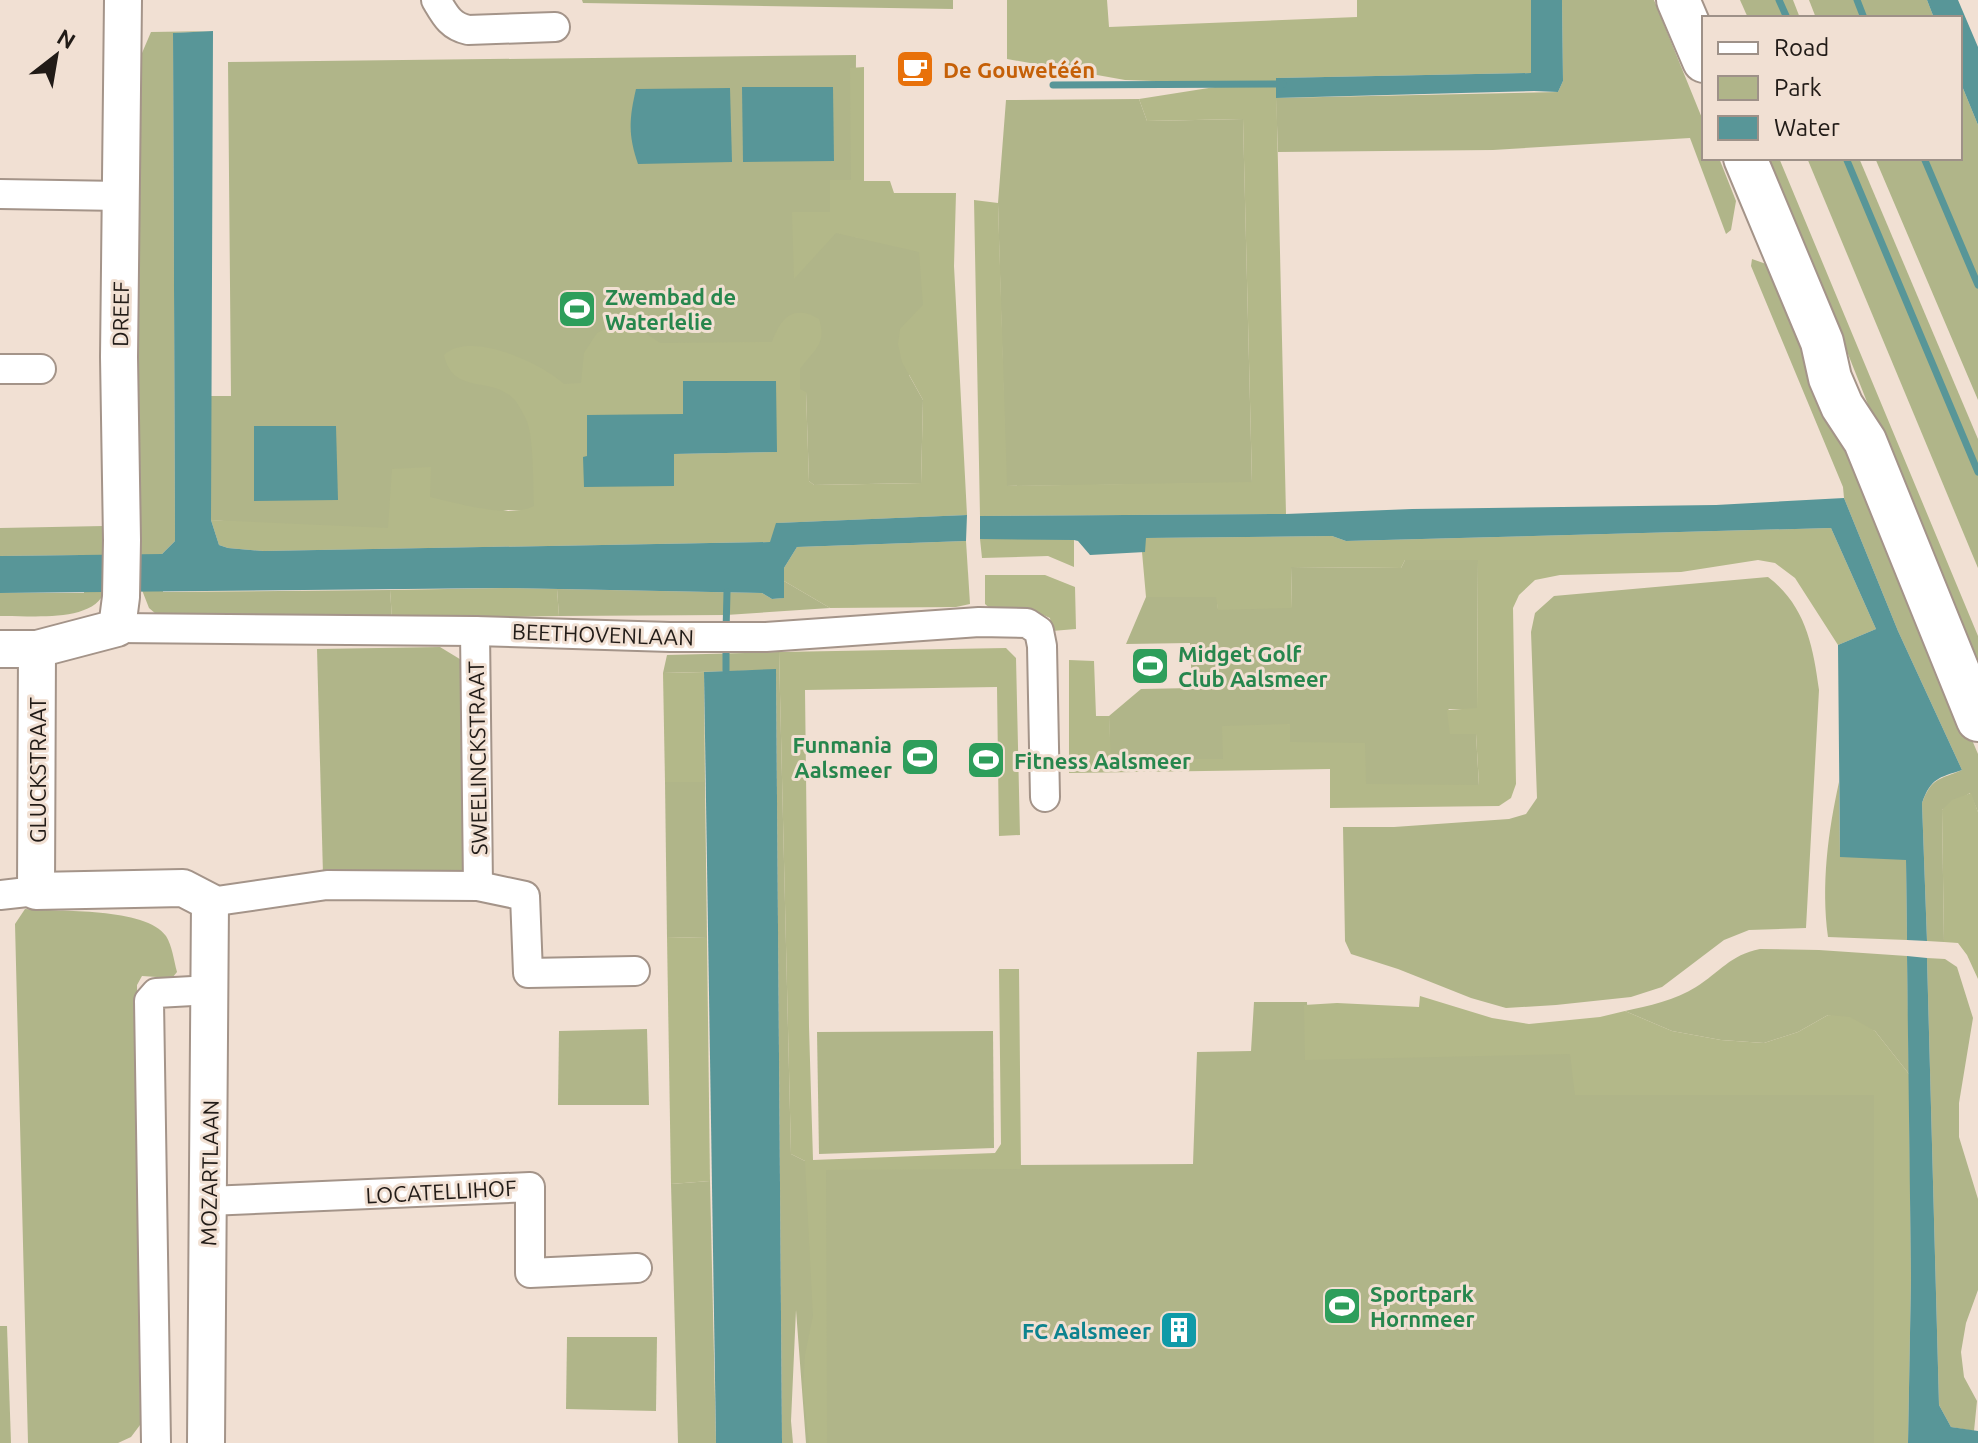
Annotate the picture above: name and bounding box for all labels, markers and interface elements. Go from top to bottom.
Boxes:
north arrow [16,16,96,96]
legend [1702,16,1962,160]
text: N [53,23,80,53]
text: Road [1774,34,1829,61]
cafe icon: De Gouwetéén [894,48,936,90]
place label: De Gouwetéén [943,57,1095,82]
text: Park [1774,74,1822,101]
text: Water [1774,114,1840,141]
street label: DREEF [107,281,133,347]
place label: Zwembad de Waterlelie [605,284,736,334]
sports icon: Zwembad de Waterlelie [556,288,598,330]
street label: BEETHOVENLAAN [512,618,694,650]
place label: Midget Golf Club Aalsmeer [1178,641,1328,691]
sports icon: Midget Golf Club Aalsmeer [1129,645,1171,687]
street label: SWEELINCKSTRAAT [463,661,491,855]
street label: GLUCKSTRAAT [25,697,50,843]
place label: Funmania Aalsmeer [792,732,892,782]
sports icon: Funmania Aalsmeer [899,736,941,778]
sports icon: Fitness Aalsmeer [965,739,1007,781]
place label: Fitness Aalsmeer [1014,748,1191,773]
street label: MOZARTLAAN [195,1100,223,1246]
street label: LOCATELLIHOF [365,1175,517,1207]
place label: Sportpark Hornmeer [1370,1281,1475,1331]
sports icon: Sportpark Hornmeer [1321,1285,1363,1327]
building icon: FC Aalsmeer [1158,1309,1200,1351]
place label: FC Aalsmeer [1022,1318,1151,1343]

